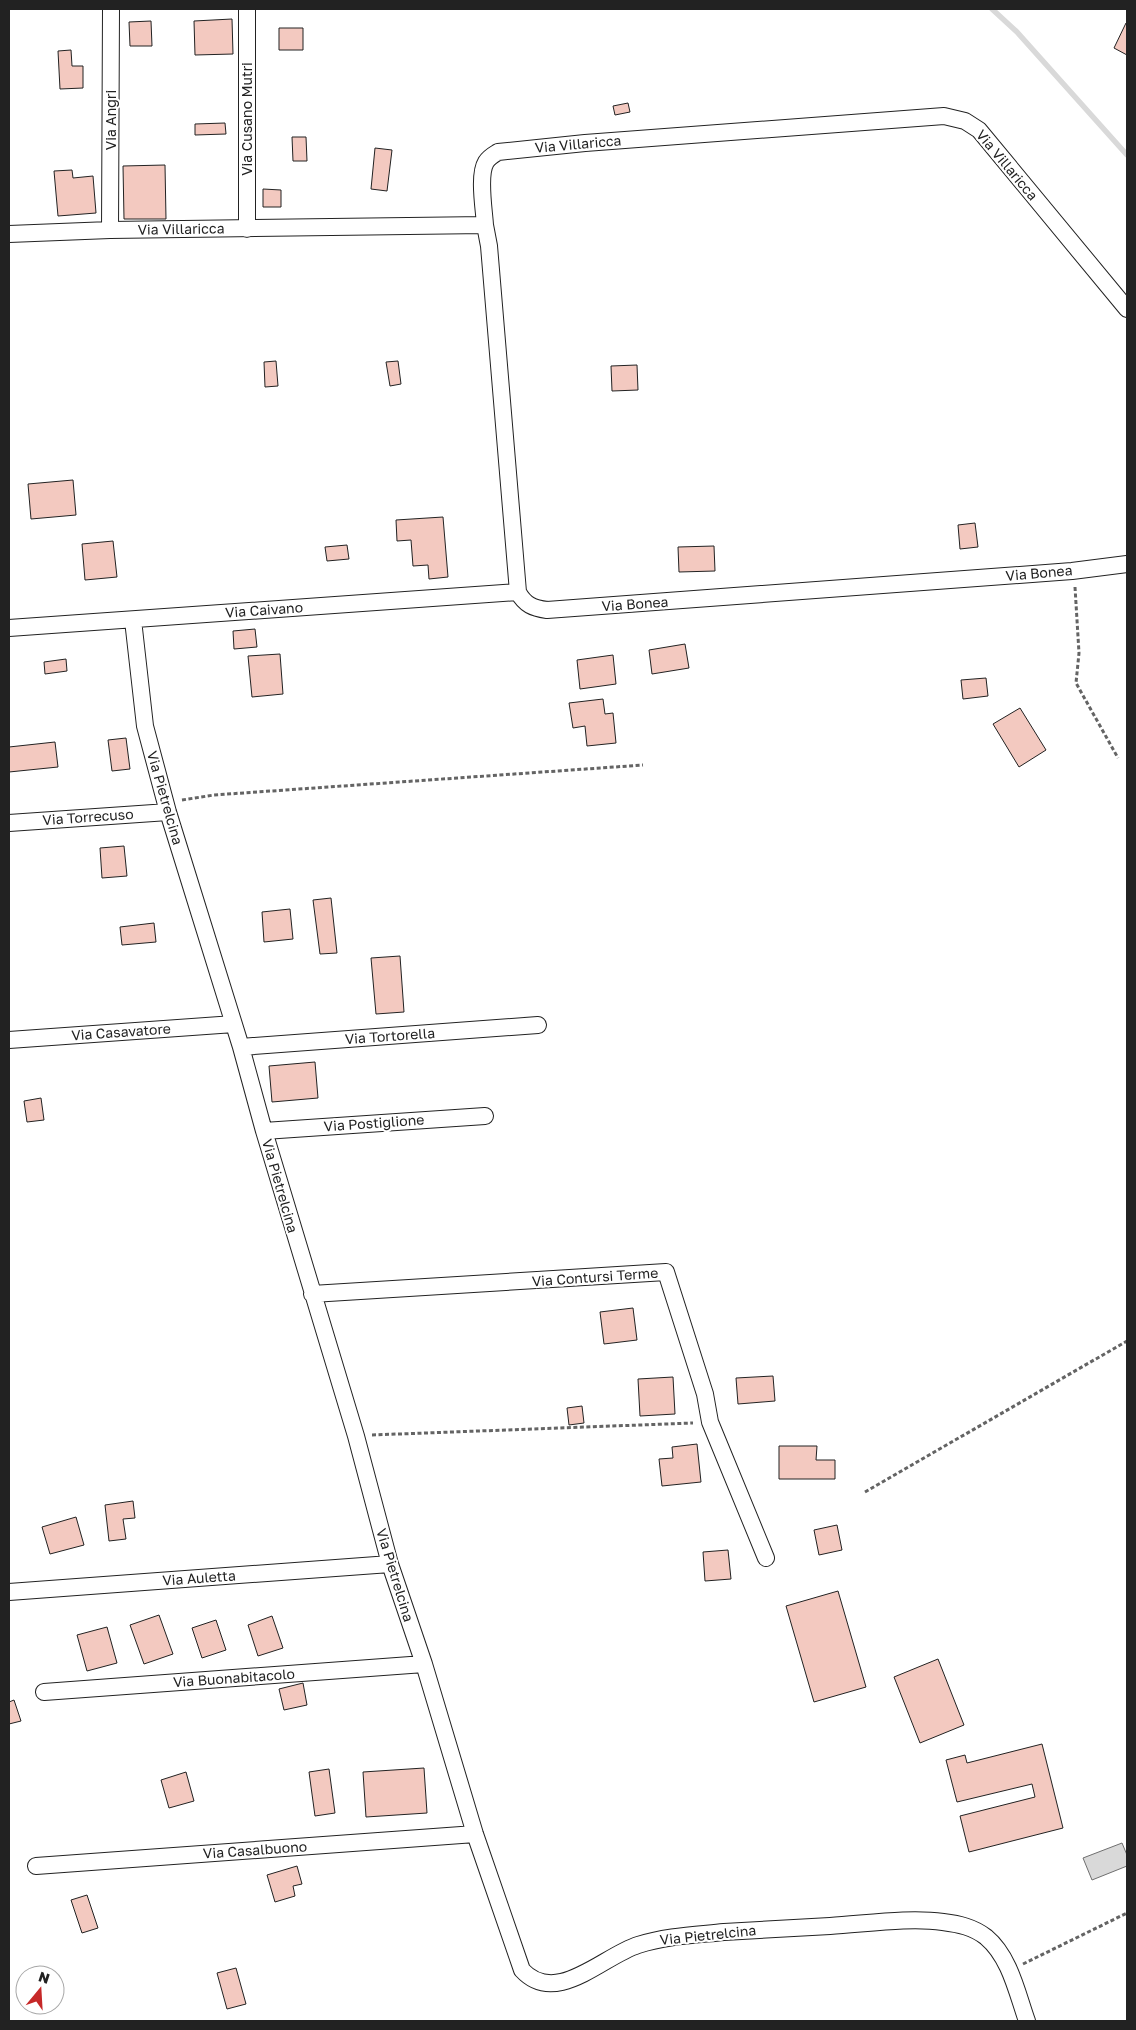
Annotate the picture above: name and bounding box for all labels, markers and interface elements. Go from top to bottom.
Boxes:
street label: Via Cusano Mutri [238,62,255,176]
street label: Via Angri [102,90,119,150]
street label: Via Villaricca [973,126,1042,203]
street label: Via Villaricca [534,131,622,156]
street label: Via Villaricca [137,219,225,238]
street label: Via Bonea [1005,561,1073,584]
street label: Via Bonea [601,593,669,614]
street label: Via Caivano [224,598,304,621]
street label: Via Pietrelcina [144,749,187,847]
street label: Via Torrecuso [42,805,134,828]
street label: Via Casavatore [71,1020,171,1043]
street label: Via Tortorella [344,1024,436,1047]
street label: Via Postiglione [323,1111,425,1134]
street label: Via Pietrelcina [259,1137,302,1235]
street label: Via Contursi Terme [531,1264,659,1289]
street label: Via Pietrelcina [373,1526,418,1624]
street label: Via Auletta [162,1566,236,1589]
street label: Via Buonabitacolo [173,1665,295,1690]
street label: Via Casalbuono [202,1837,308,1862]
street label: Via Pietrelcina [659,1921,757,1948]
north arrow [15,1965,65,2015]
text: N [36,1967,52,1987]

